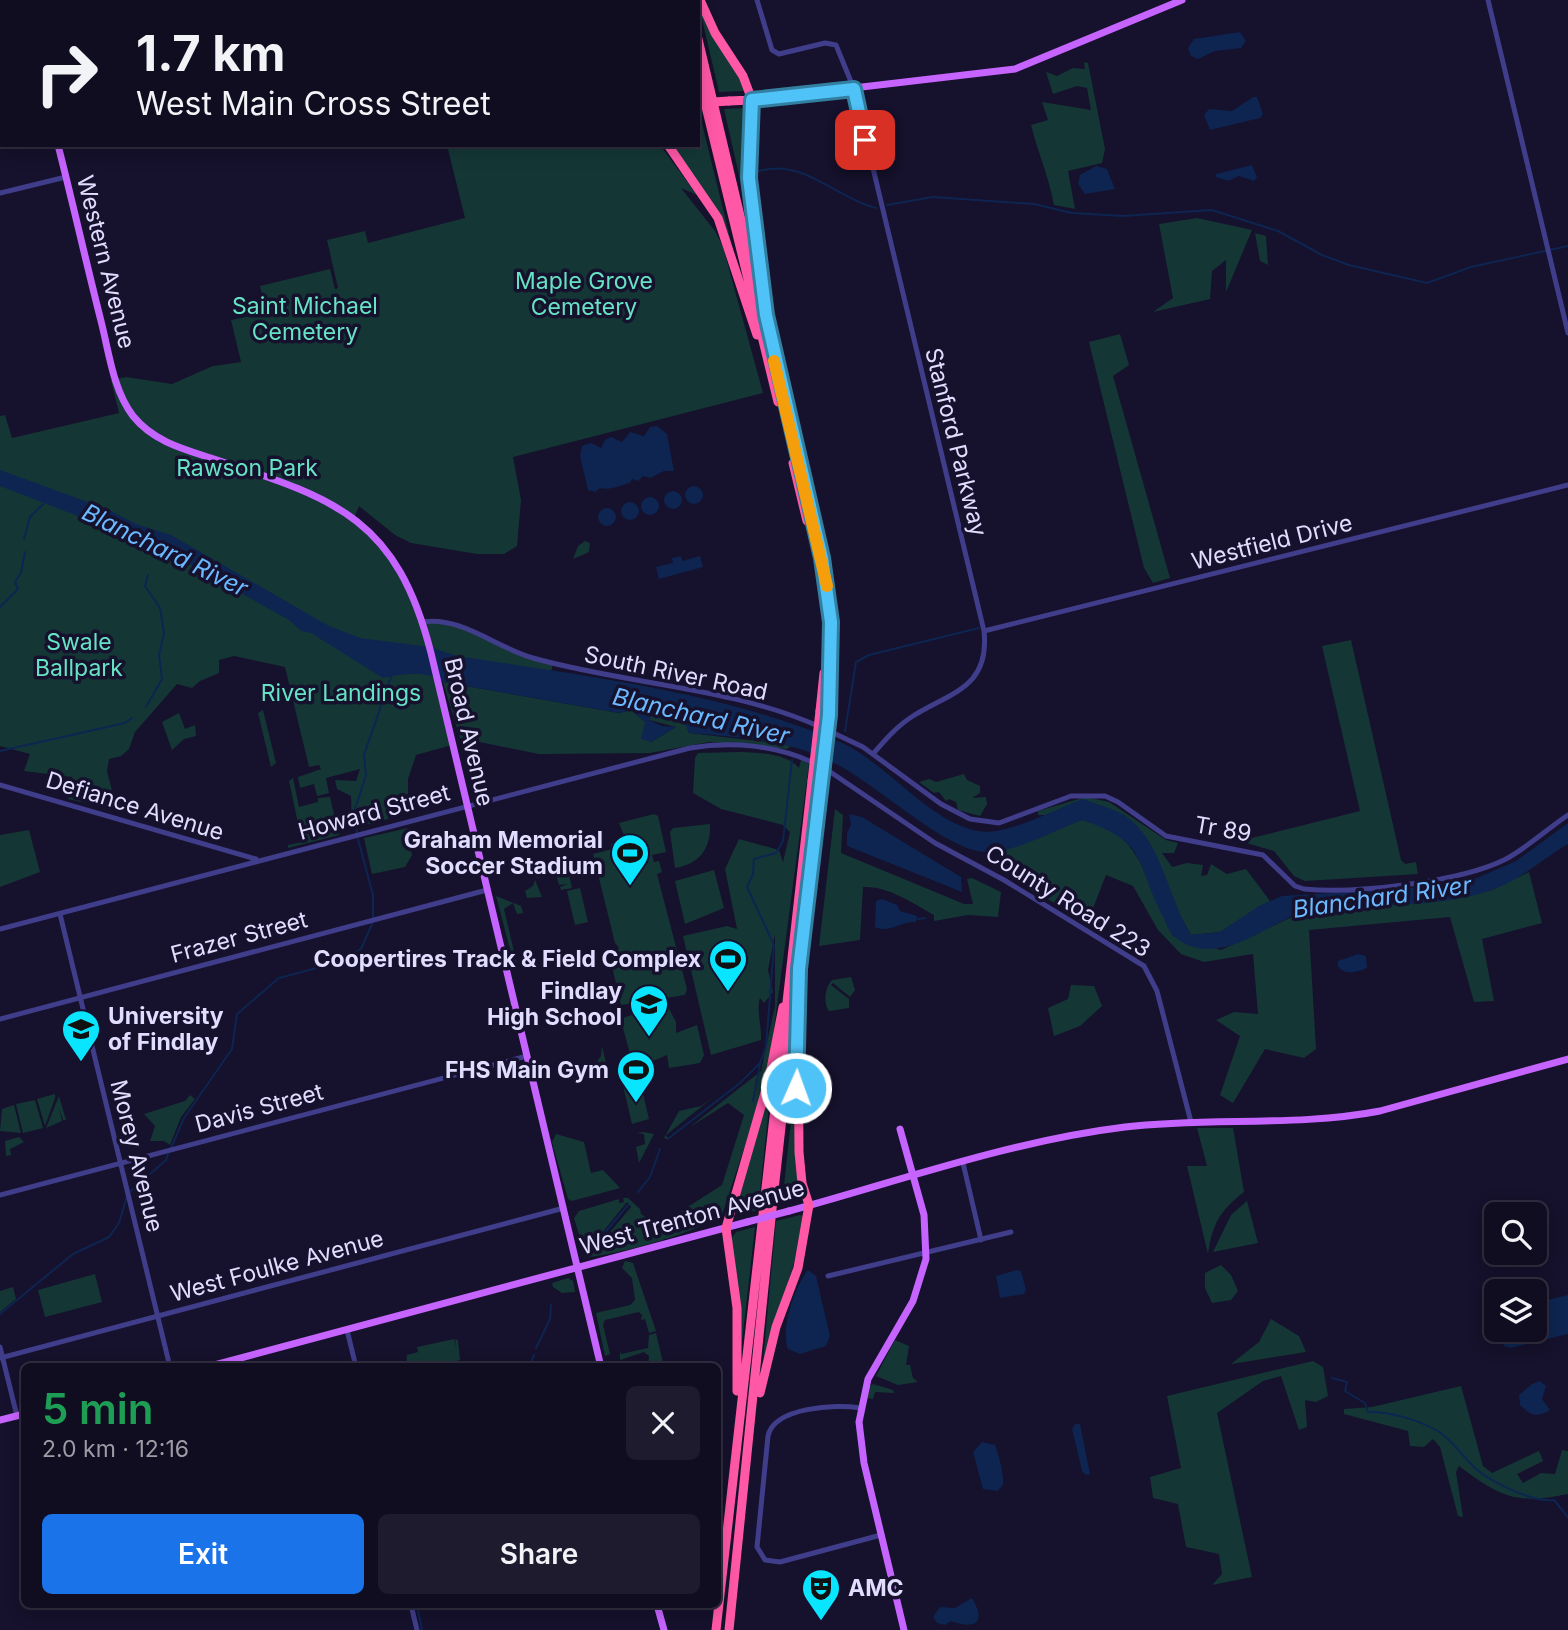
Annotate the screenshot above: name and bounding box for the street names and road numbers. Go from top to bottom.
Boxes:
street label: Western Avenue [71,172,141,352]
street label: Stanford Parkway [919,345,993,539]
street label: Westfield Drive [1189,508,1355,576]
street label: South River Road [582,640,770,706]
street label: Broad Avenue [438,655,500,809]
street label: Defiance Avenue [43,766,227,846]
street label: Howard Street [295,778,453,846]
street label: Tr 89 [1192,810,1254,848]
street label: County Road 223 [980,839,1156,963]
street label: Frazer Street [168,905,311,969]
street label: Morey Avenue [105,1077,169,1235]
street label: Davis Street [192,1077,326,1138]
street label: West Trenton Avenue [576,1173,808,1261]
street label: West Foulke Avenue [167,1224,387,1308]

